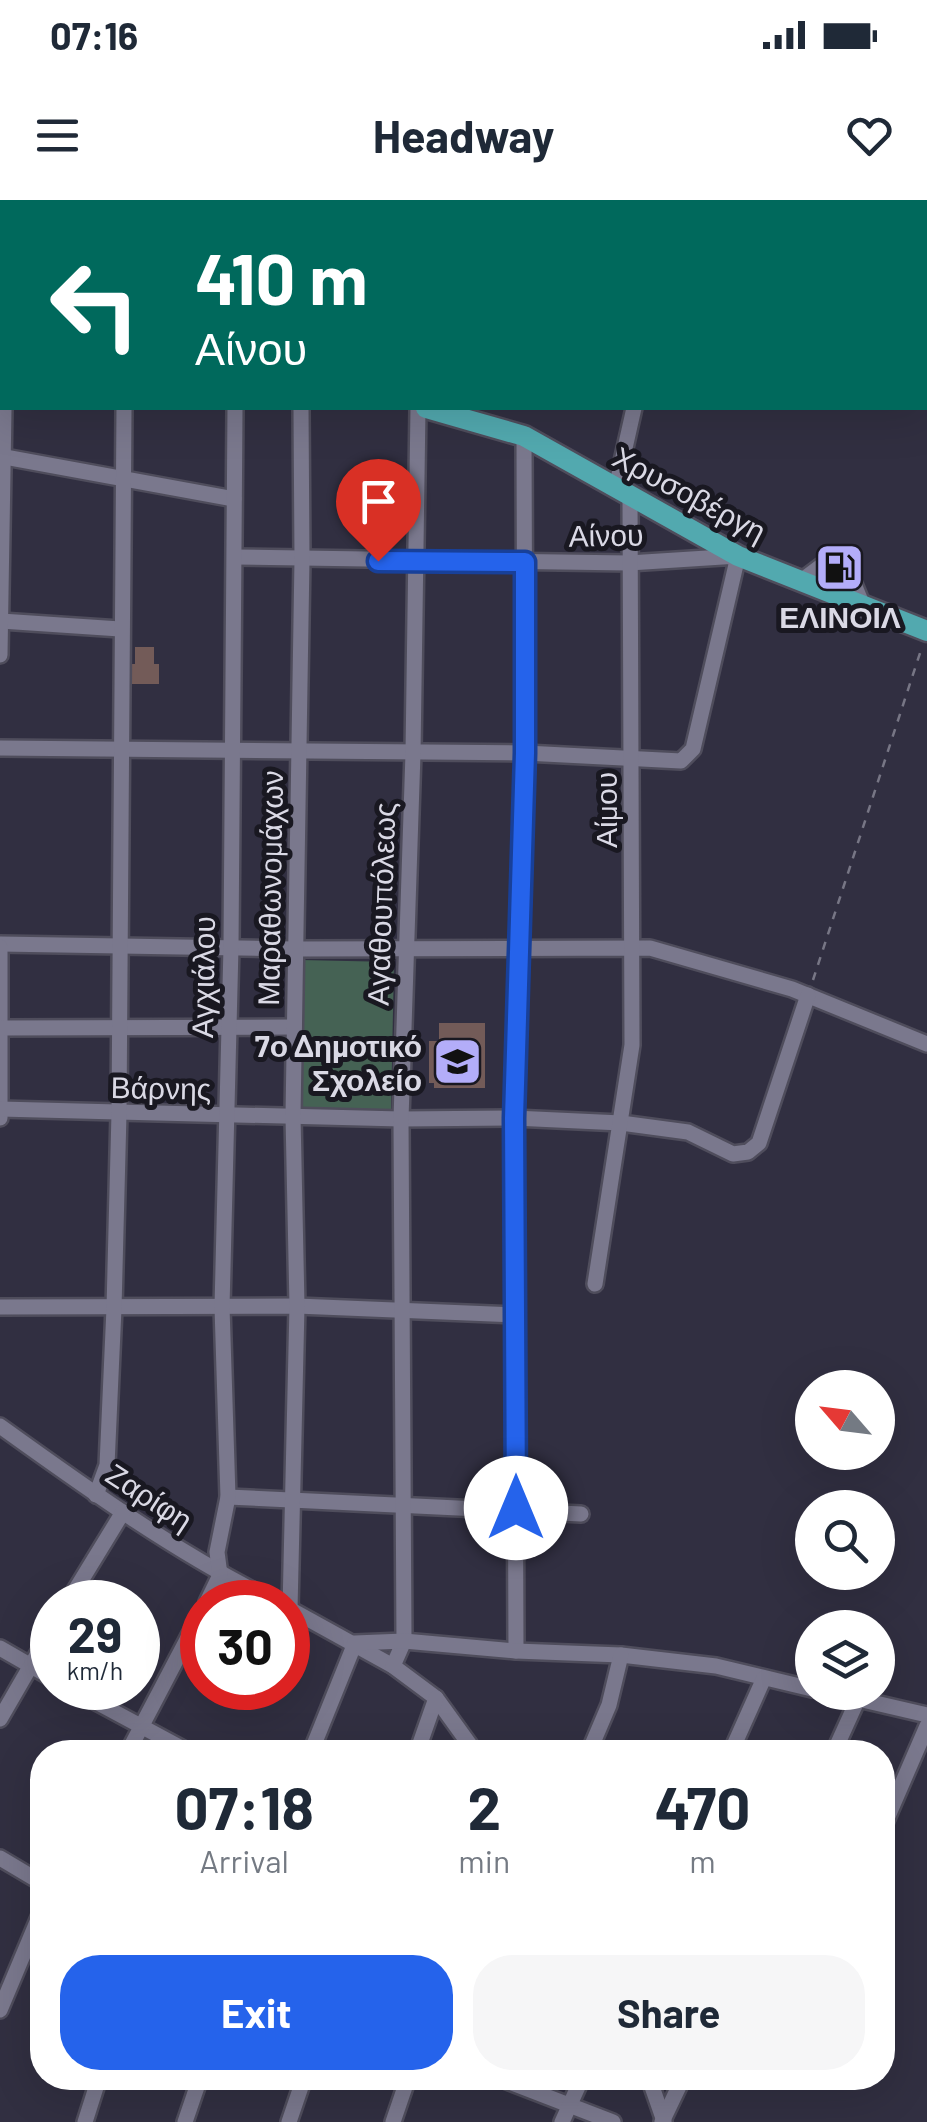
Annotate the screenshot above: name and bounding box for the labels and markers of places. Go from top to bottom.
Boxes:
pin [336,459,421,562]
fuel station icon: ΕΛΙΝΟΙΛ [814,541,866,593]
place label: ΕΛΙΝΟΙΛ [779,598,901,634]
place label: 7ο Δημοτικό Σχολείο [255,1027,422,1097]
school or university icon: 7ο Δημοτικό Σχολείο [431,1036,483,1088]

